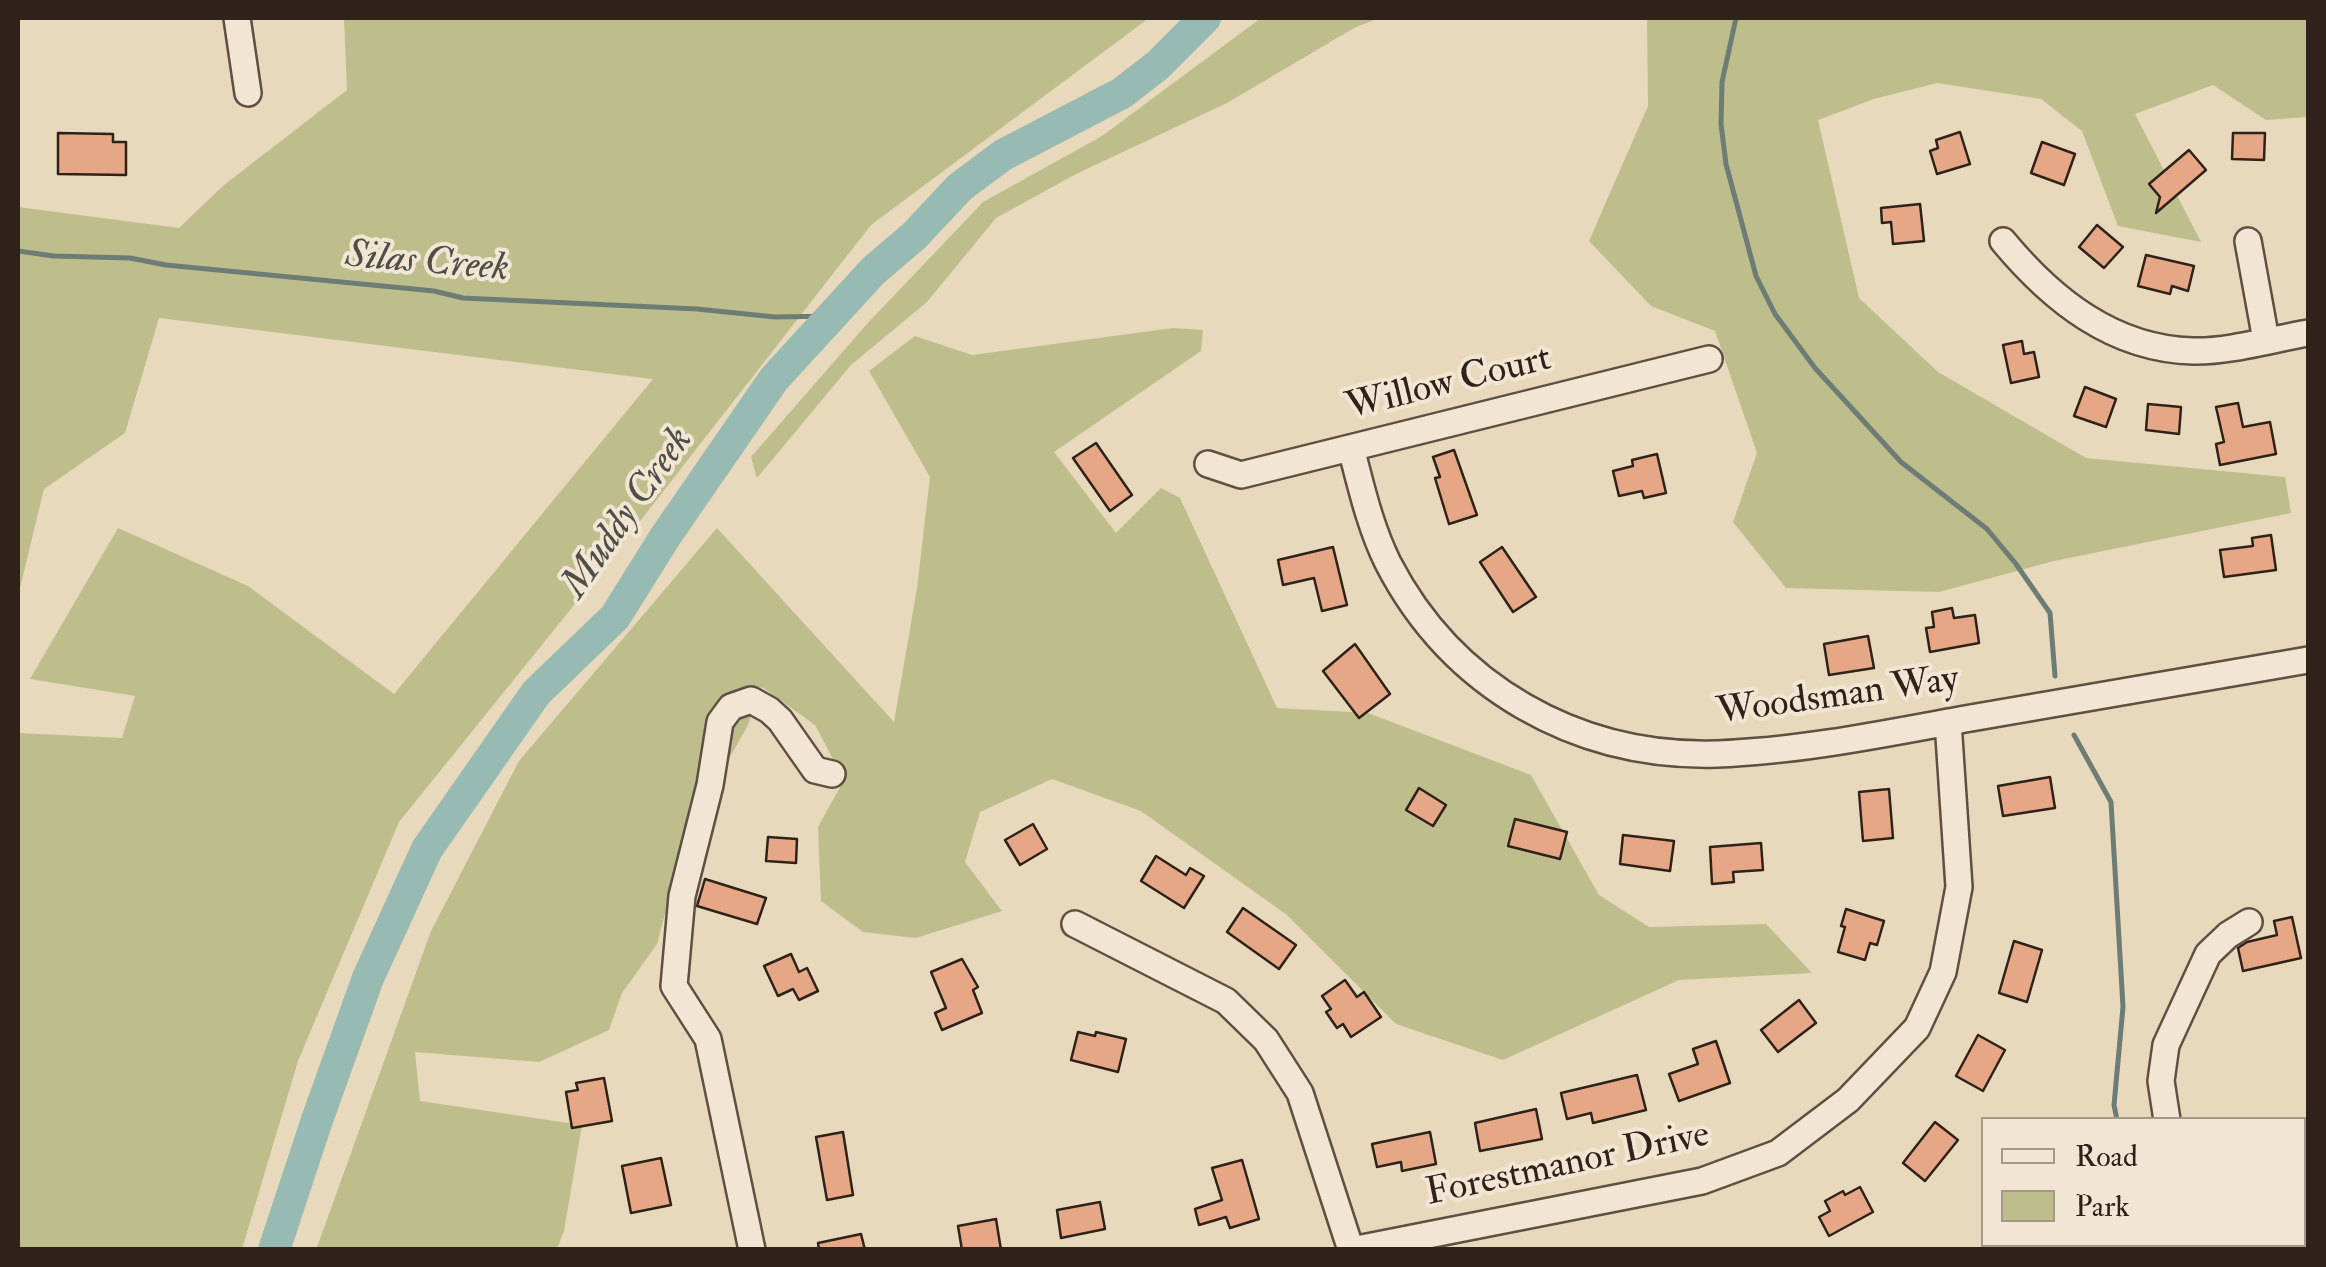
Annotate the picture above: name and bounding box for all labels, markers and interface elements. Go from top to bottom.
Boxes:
water label: Silas Creek [343,233,511,295]
street label: Willow Court [1342,337,1556,433]
water label: Muddy Creek [553,419,705,609]
street label: Woodsman Way [1714,658,1962,738]
street label: Forestmanor Drive [1422,1114,1714,1218]
legend [1981,1117,2306,1247]
text: Road [2075,1138,2138,1175]
text: Park [2075,1188,2130,1225]

